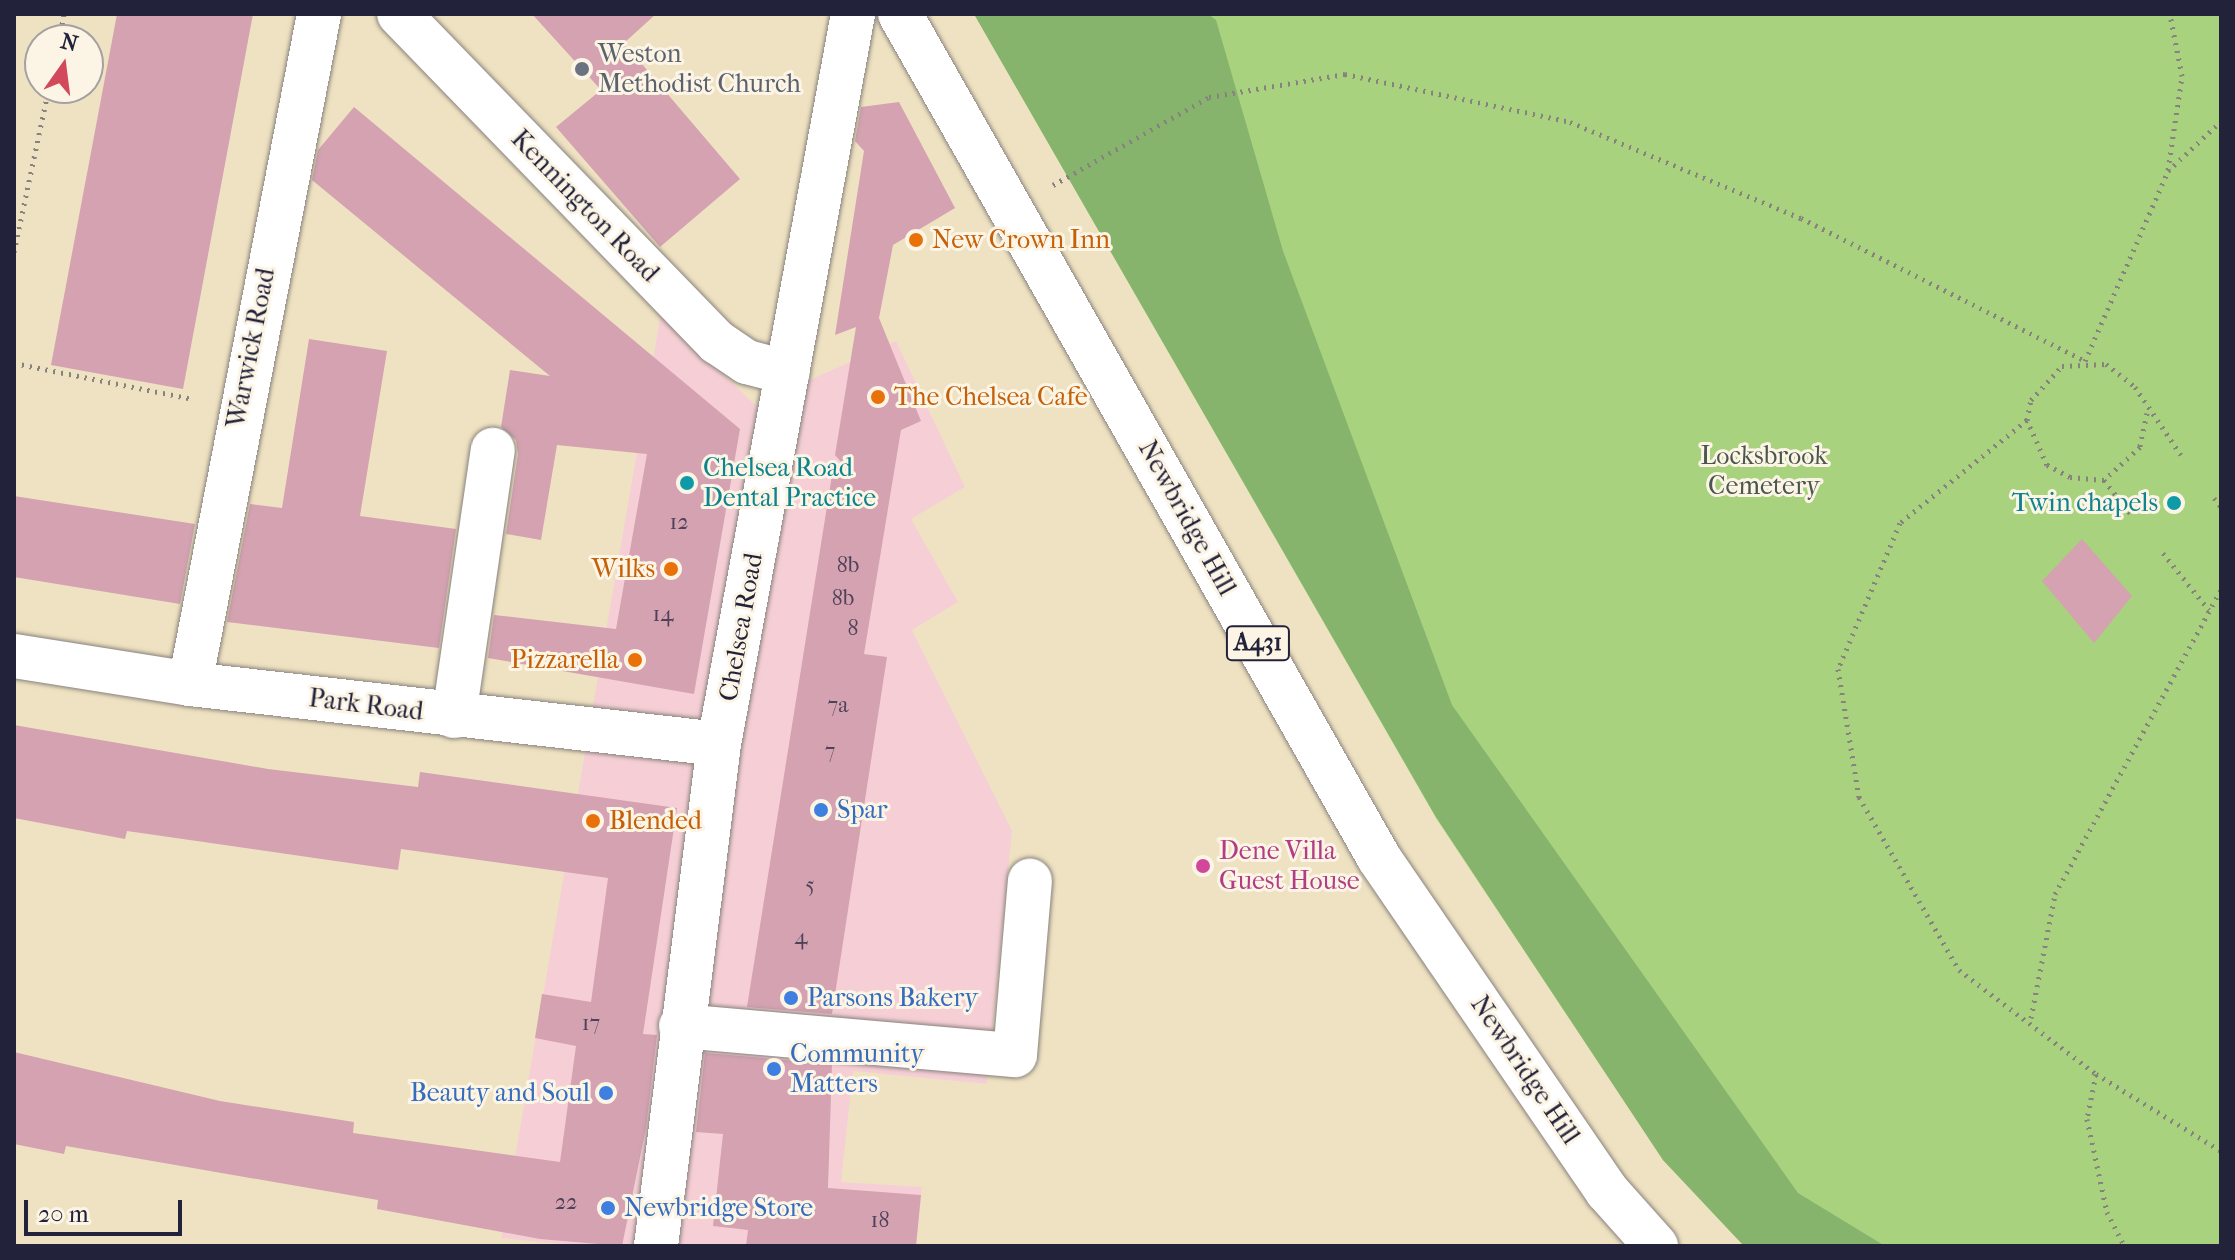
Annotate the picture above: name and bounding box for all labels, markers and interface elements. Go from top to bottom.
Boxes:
north arrow [24,24,104,104]
text: N [58,28,81,57]
place label: Weston Methodist Church [598,38,801,100]
marker: Weston Methodist Church [573,60,591,78]
street label: Kennington Road [505,123,665,289]
place label: New Crown Inn [932,224,1110,256]
marker: New Crown Inn [907,231,925,249]
street label: Warwick Road [220,265,282,431]
place label: The Chelsea Cafe [894,381,1088,413]
marker: The Chelsea Cafe [869,388,887,406]
street label: Newbridge Hill [1132,435,1242,601]
park label: Locksbrook Cemetery [1700,440,1828,502]
place label: Chelsea Road Dental Practice [703,452,876,514]
marker: Chelsea Road Dental Practice [678,474,696,492]
place label: Twin chapels [2012,487,2158,519]
marker: Twin chapels [2165,494,2183,512]
house number: 12 [669,510,689,536]
street label: Chelsea Road [713,551,769,703]
place label: Wilks [592,553,655,585]
house number: 8b [837,553,859,579]
marker: Wilks [662,560,680,578]
house number: 8b [832,586,854,612]
house number: 14 [653,602,673,628]
house number: 8 [847,616,859,642]
road number: A431 [1224,623,1292,663]
place label: Pizzarella [511,644,619,676]
marker: Pizzarella [626,651,644,669]
street label: Park Road [307,683,425,727]
house number: 7a [828,693,848,719]
house number: 7 [825,739,835,765]
place label: Spar [837,794,888,826]
marker: Spar [812,801,830,819]
place label: Blended [609,805,702,837]
marker: Blended [584,812,602,830]
place label: Dene Villa Guest House [1219,835,1360,896]
marker: Dene Villa Guest House [1194,857,1212,875]
house number: 5 [805,873,815,899]
house number: 4 [795,925,807,951]
place label: Parsons Bakery [807,982,978,1014]
marker: Parsons Bakery [782,989,800,1007]
street label: Newbridge Hill [1464,990,1586,1150]
house number: 17 [582,1011,600,1037]
place label: Community Matters [790,1038,924,1100]
marker: Community Matters [765,1060,783,1078]
place label: Beauty and Soul [410,1077,590,1109]
marker: Beauty and Soul [597,1084,615,1102]
scale bar [28,1184,186,1234]
house number: 22 [555,1190,577,1216]
place label: Newbridge Store [624,1192,813,1224]
marker: Newbridge Store [599,1199,617,1217]
text: 20 m [38,1200,89,1228]
house number: 18 [871,1208,889,1234]

